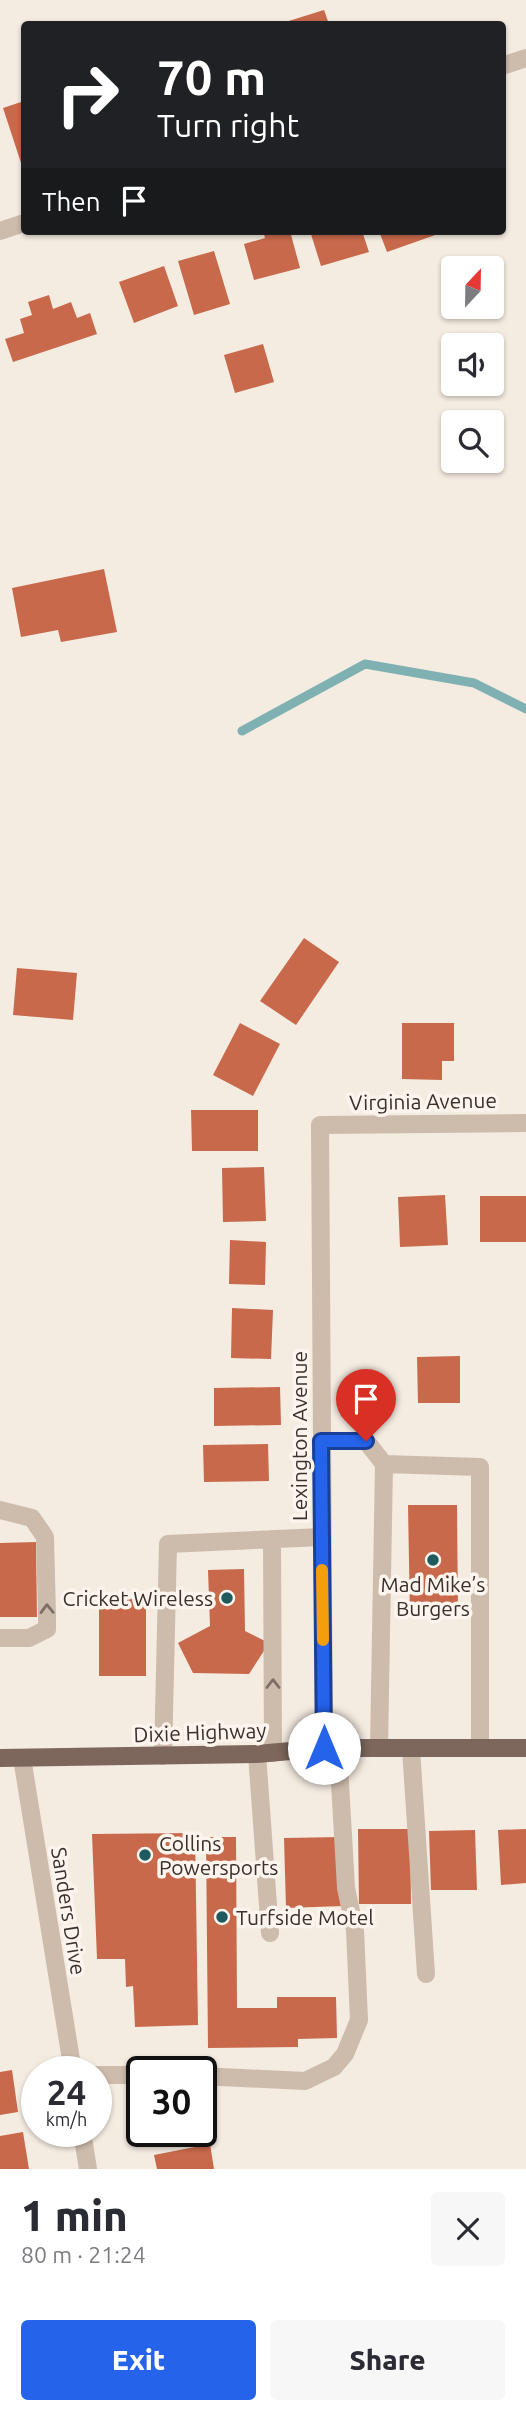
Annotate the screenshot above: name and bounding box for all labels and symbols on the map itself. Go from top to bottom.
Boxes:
north arrow [441,256,504,318]
street label: Virginia Avenue [349,1088,497,1114]
street label: Lexington Avenue [287,1351,311,1521]
pin [336,1369,396,1441]
marker: Mad Mike’s Burgers [425,1552,441,1568]
place label: Mad Mike’s Burgers [381,1572,485,1620]
place label: Cricket Wireless [63,1586,213,1610]
marker: Cricket Wireless [219,1590,235,1606]
one-way arrow [39,1604,55,1614]
one-way arrow [265,1679,281,1689]
position arrow [287,1711,361,1785]
street label: Dixie Highway [133,1718,267,1746]
place label: Collins Powersports [159,1831,278,1879]
street label: Sanders Drive [47,1845,91,1977]
marker: Collins Powersports [137,1847,153,1863]
place label: Turfside Motel [236,1905,374,1929]
marker: Turfside Motel [214,1909,230,1925]
speed limit sign: 30 [126,2056,217,2147]

